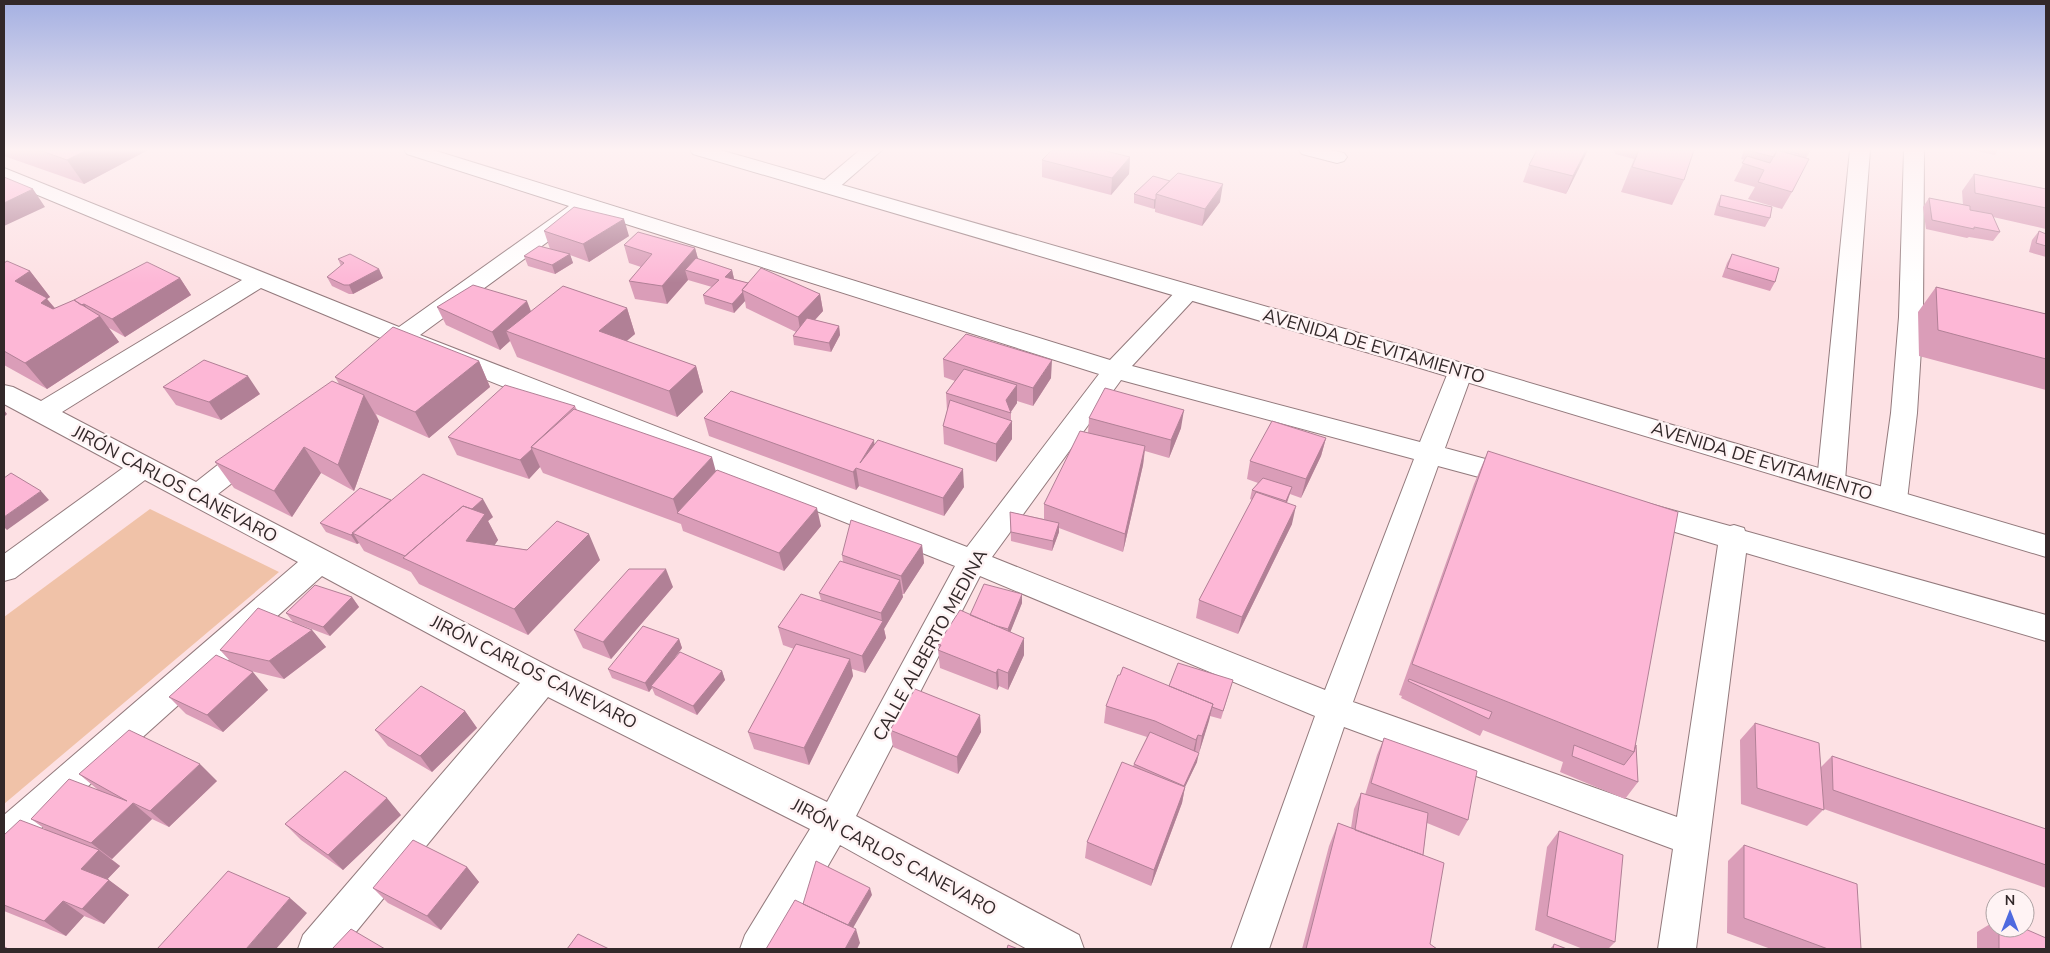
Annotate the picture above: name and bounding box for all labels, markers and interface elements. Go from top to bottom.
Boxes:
street label: AVENIDA DE EVITAMIENTO [1260,303,1488,389]
street label: AVENIDA DE EVITAMIENTO [1649,416,1875,506]
street label: JIRÓN CARLOS CANEVARO [68,419,282,548]
street label: CALLE ALBERTO MEDINA [867,545,993,745]
street label: JIRÓN CARLOS CANEVARO [426,609,641,735]
street label: JIRÓN CARLOS CANEVARO [787,792,1001,921]
north arrow [1985,888,2035,938]
text: N [2005,891,2015,910]

